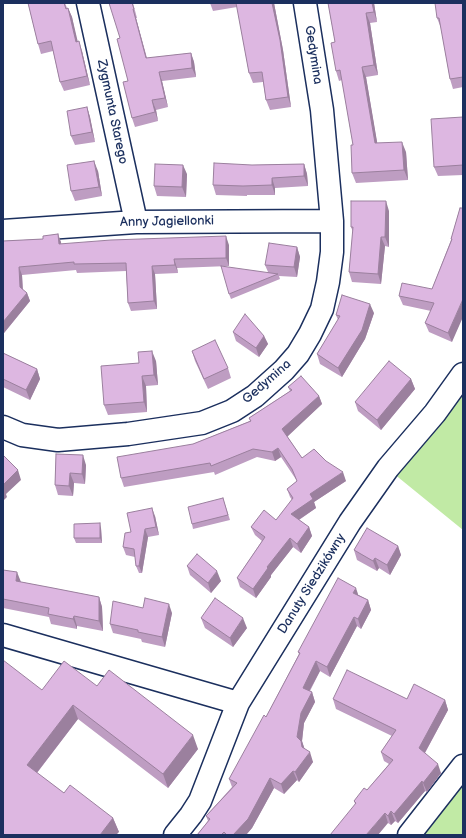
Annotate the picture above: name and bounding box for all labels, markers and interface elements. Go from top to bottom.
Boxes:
street label: Gedymina [301,25,325,85]
street label: Zygmunta Starego [93,58,131,166]
street label: Anny Jagiellonki [120,213,214,231]
street label: Gedymina [240,357,294,407]
street label: Danuty Siedzikówny [275,531,349,637]

